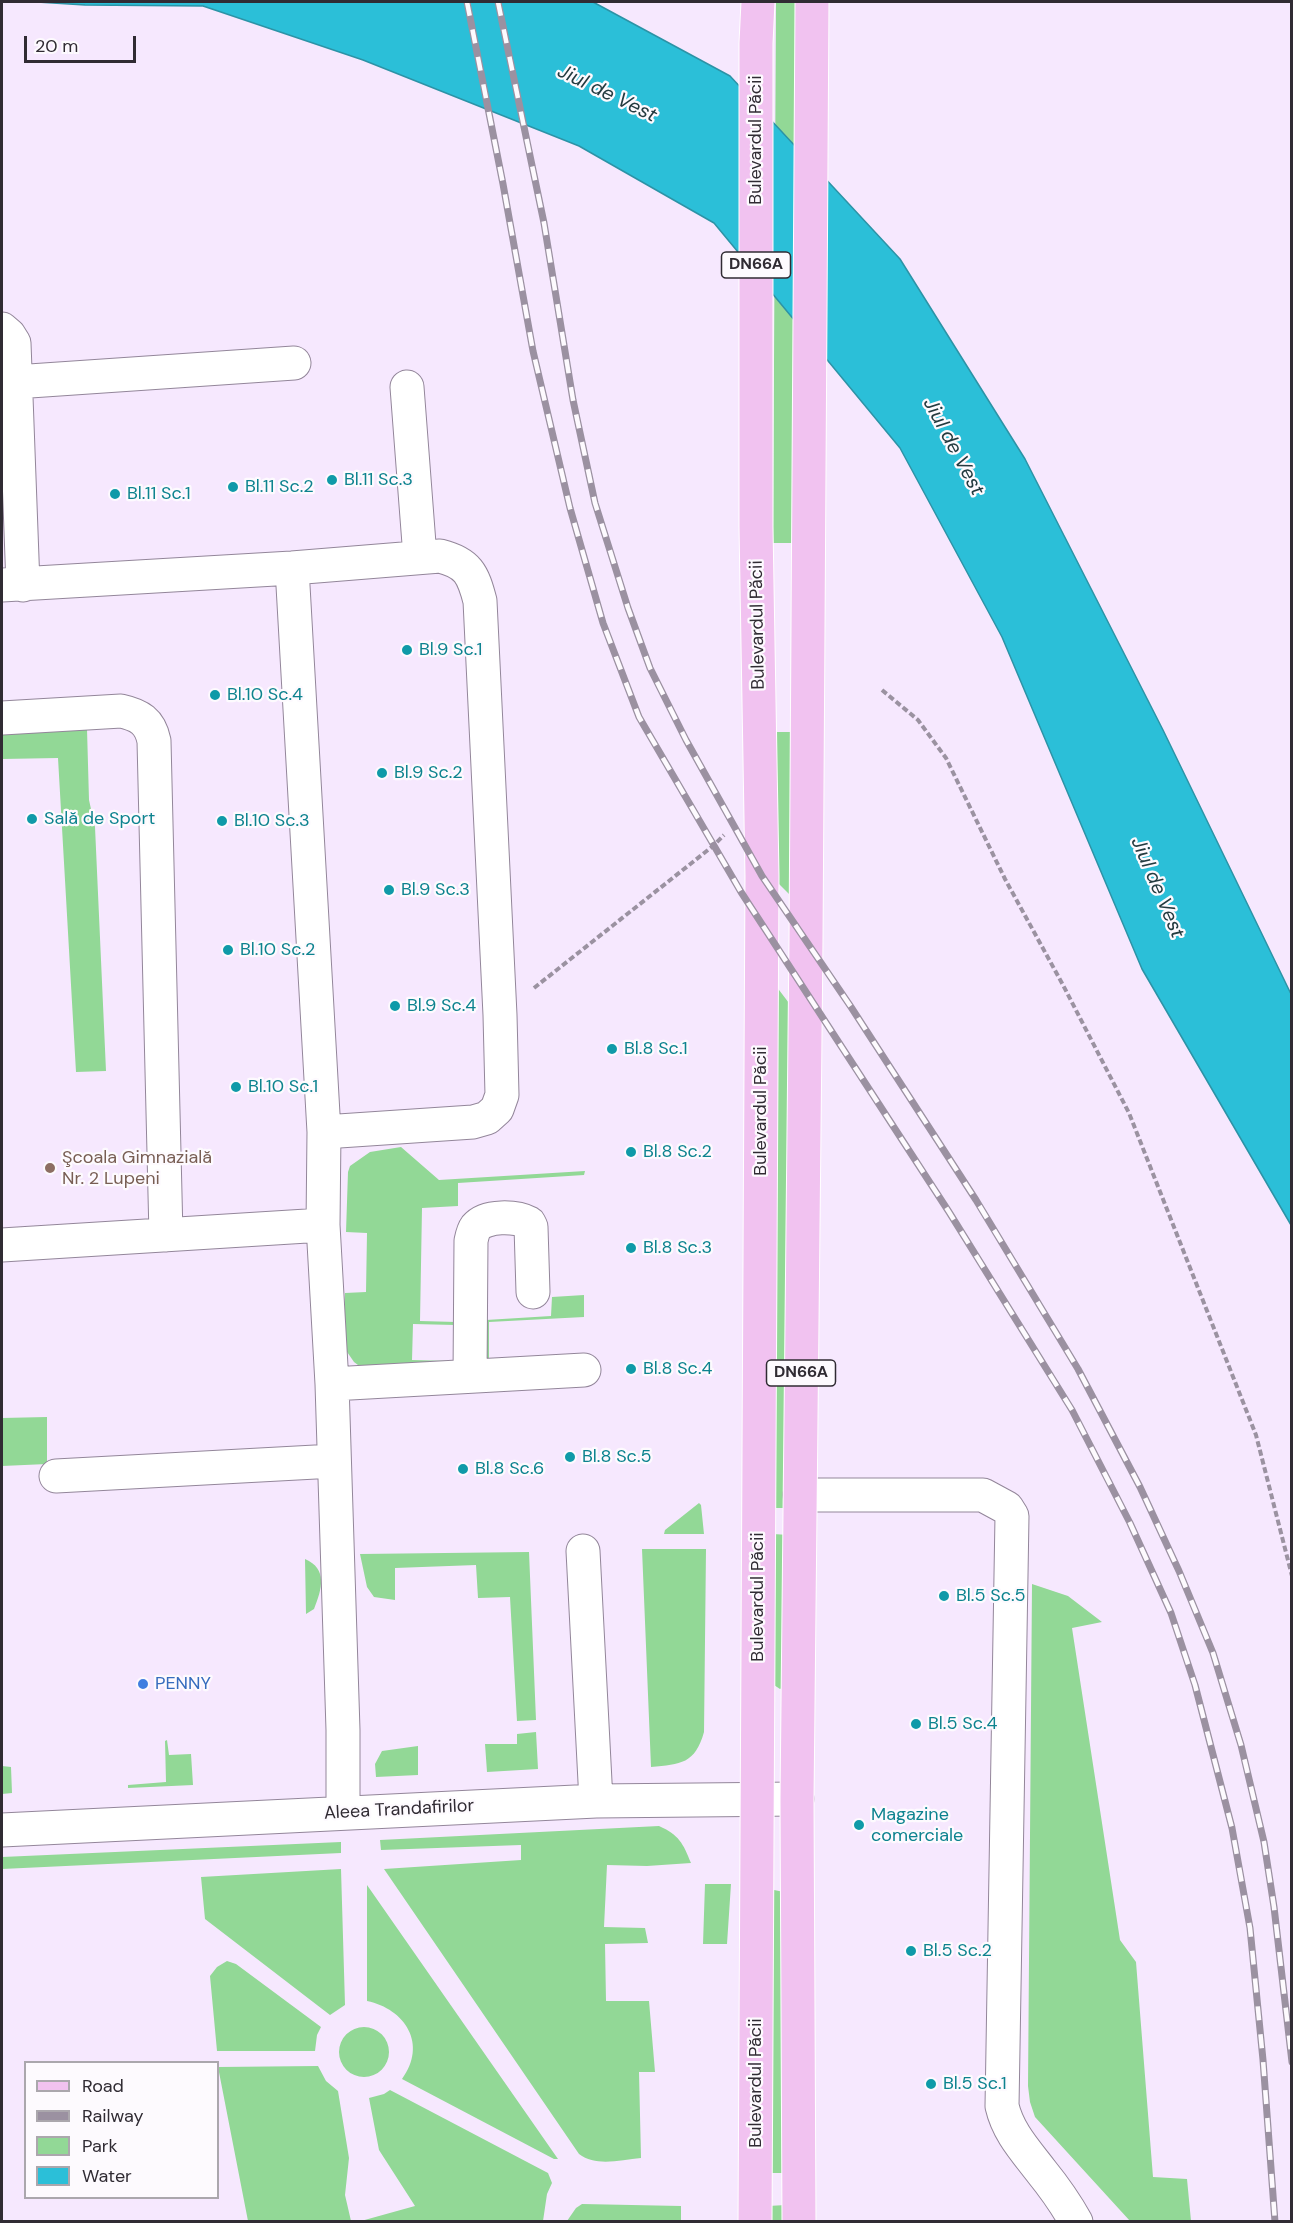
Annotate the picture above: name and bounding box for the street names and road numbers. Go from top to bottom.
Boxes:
street label: Bulevardul Păcii [745,75,767,205]
road number: DN66A [722,252,790,278]
street label: Bulevardul Păcii [746,560,770,690]
street label: Bulevardul Păcii [750,1046,772,1176]
road number: DN66A [766,1360,836,1386]
street label: Bulevardul Păcii [747,1532,769,1662]
street label: Aleea Trandafirilor [323,1795,475,1825]
street label: Bulevardul Păcii [745,2018,767,2148]

